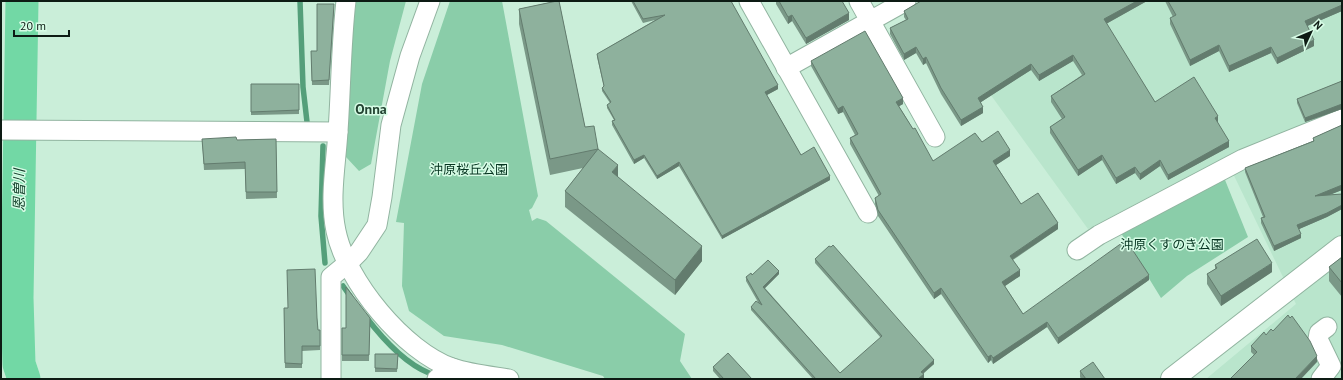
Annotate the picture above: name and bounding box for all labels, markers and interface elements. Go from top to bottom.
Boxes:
scale bar [14,12,69,38]
north arrow [1291,12,1331,52]
text: 20 m [20,18,46,33]
text: N [1311,18,1326,33]
district label: Onna [355,100,387,118]
park label: 沖原桜丘公園 [430,161,508,178]
water label: 恩曽川 [10,167,28,211]
park label: 沖原くすのき公園 [1120,236,1224,253]

